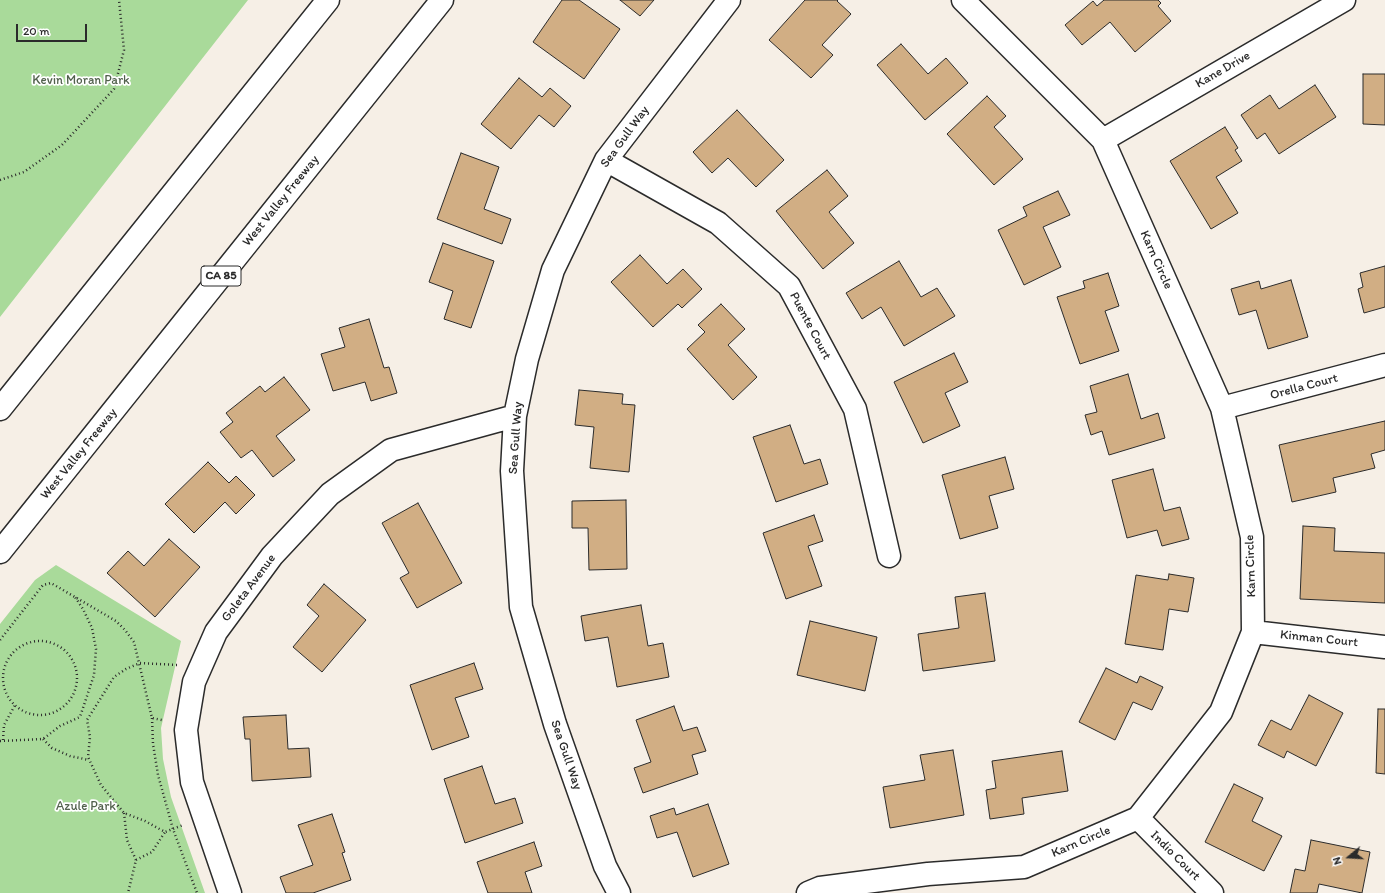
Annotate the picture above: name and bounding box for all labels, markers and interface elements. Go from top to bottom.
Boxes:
scale bar [18,16,89,42]
text: 20 m [23,24,50,38]
street label: Kane Drive [1193,48,1253,92]
park label: Kevin Moran Park [32,73,130,89]
street label: Sea Gull Way [597,103,653,171]
street label: West Valley Freeway [239,152,323,250]
street label: Karn Circle [1136,228,1176,292]
road number: CA 85 [201,266,241,286]
street label: Puente Court [786,290,834,362]
street label: Orella Court [1268,370,1340,404]
street label: Sea Gull Way [506,401,526,475]
street label: West Valley Freeway [37,405,121,503]
street label: Karn Circle [1242,534,1260,598]
street label: Goleta Avenue [218,551,280,625]
street label: Kinman Court [1279,627,1359,651]
street label: Sea Gull Way [547,718,585,792]
park label: Azule Park [56,799,116,815]
street label: Karn Circle [1049,823,1113,861]
street label: Indio Court [1147,828,1203,884]
north arrow [1329,837,1369,877]
text: N [1330,855,1344,866]

